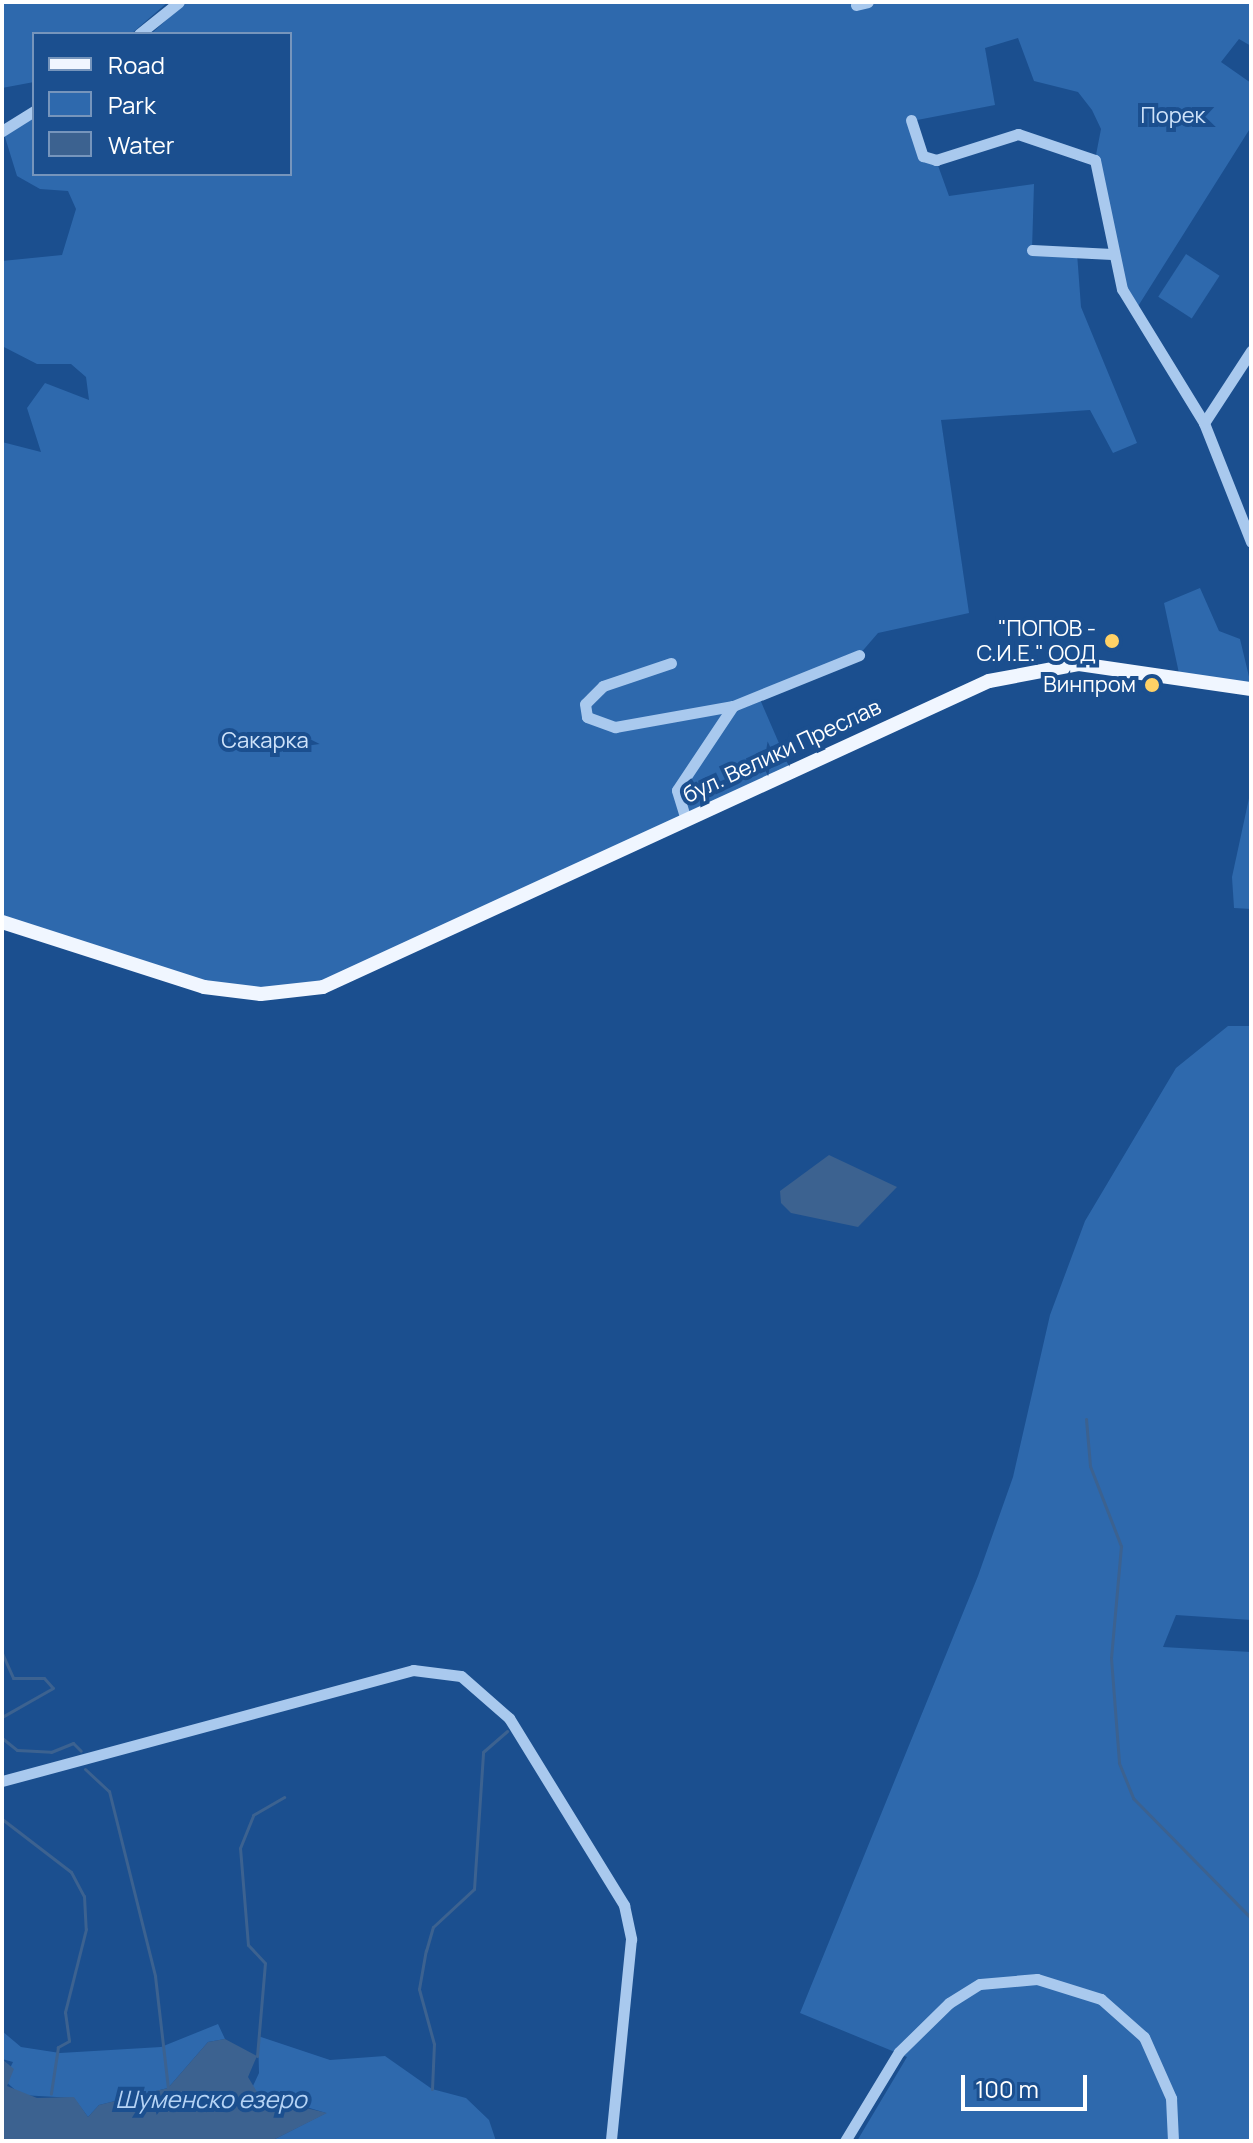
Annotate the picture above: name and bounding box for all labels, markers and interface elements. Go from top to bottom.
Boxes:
legend [32,32,292,176]
text: Road [108,48,165,81]
text: Park [108,88,156,121]
park label: Порек [1140,103,1206,129]
text: Water [108,128,175,161]
place label: "ПОПОВ - С.И.Е." ООД [976,615,1096,666]
marker: "ПОПОВ - С.И.Е." ООД [1103,632,1121,650]
place label: Винпром [1043,672,1136,698]
marker: Винпром [1143,676,1161,694]
street label: бул. Велики Преслав [679,694,885,808]
park label: Сакарка [221,728,309,754]
scale bar [965,2059,1091,2109]
text: 100 m [975,2072,1039,2105]
water label: Шуменско езеро [115,2085,307,2113]

